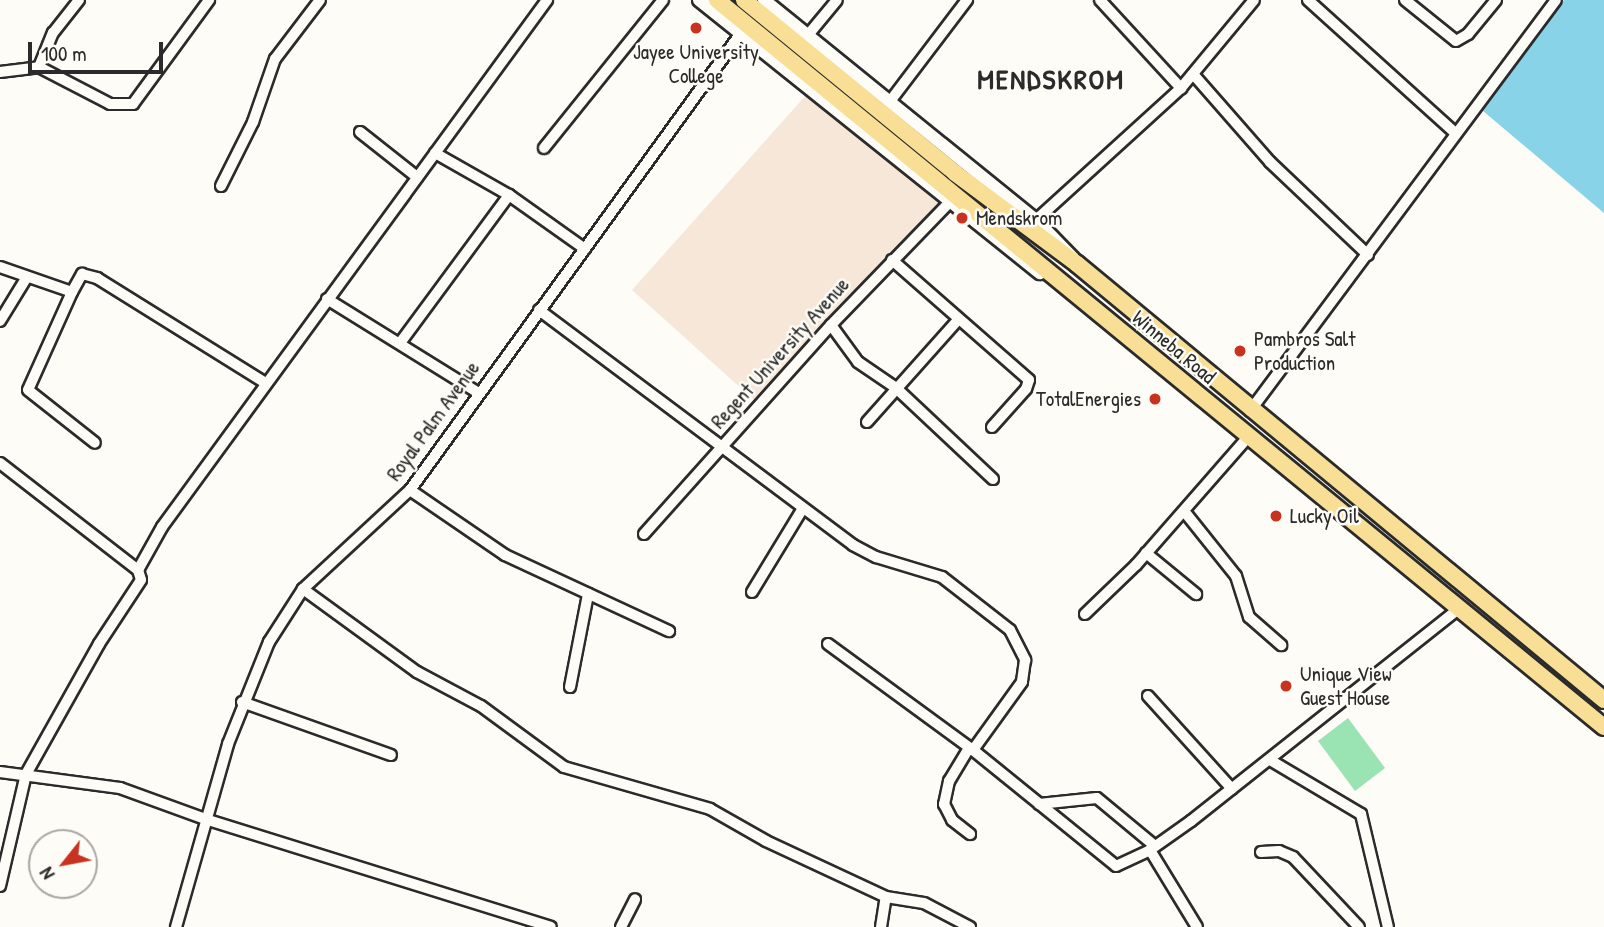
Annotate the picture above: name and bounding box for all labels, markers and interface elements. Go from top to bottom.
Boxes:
marker: Jayee University College [688,20,704,36]
scale bar [32,28,166,72]
text: 100 m [41,39,87,68]
place label: Jayee University College [633,39,759,89]
district label: MENDSKROM [978,62,1124,96]
place label: Mendskrom [976,205,1062,231]
marker: Mendskrom [954,210,970,226]
street label: Regent University Avenue [705,272,855,434]
street label: Winneba Road [1127,305,1221,389]
place label: Pambros Salt Production [1254,326,1355,376]
marker: Pambros Salt Production [1232,343,1248,359]
street label: Royal Palm Avenue [381,356,485,486]
place label: TotalEnergies [1036,386,1141,412]
marker: TotalEnergies [1147,391,1163,407]
place label: Lucky Oil [1290,503,1359,529]
marker: Lucky Oil [1268,508,1284,524]
place label: Unique View Guest House [1300,661,1392,711]
marker: Unique View Guest House [1278,678,1294,694]
north arrow [28,829,98,899]
text: N [33,863,60,885]

